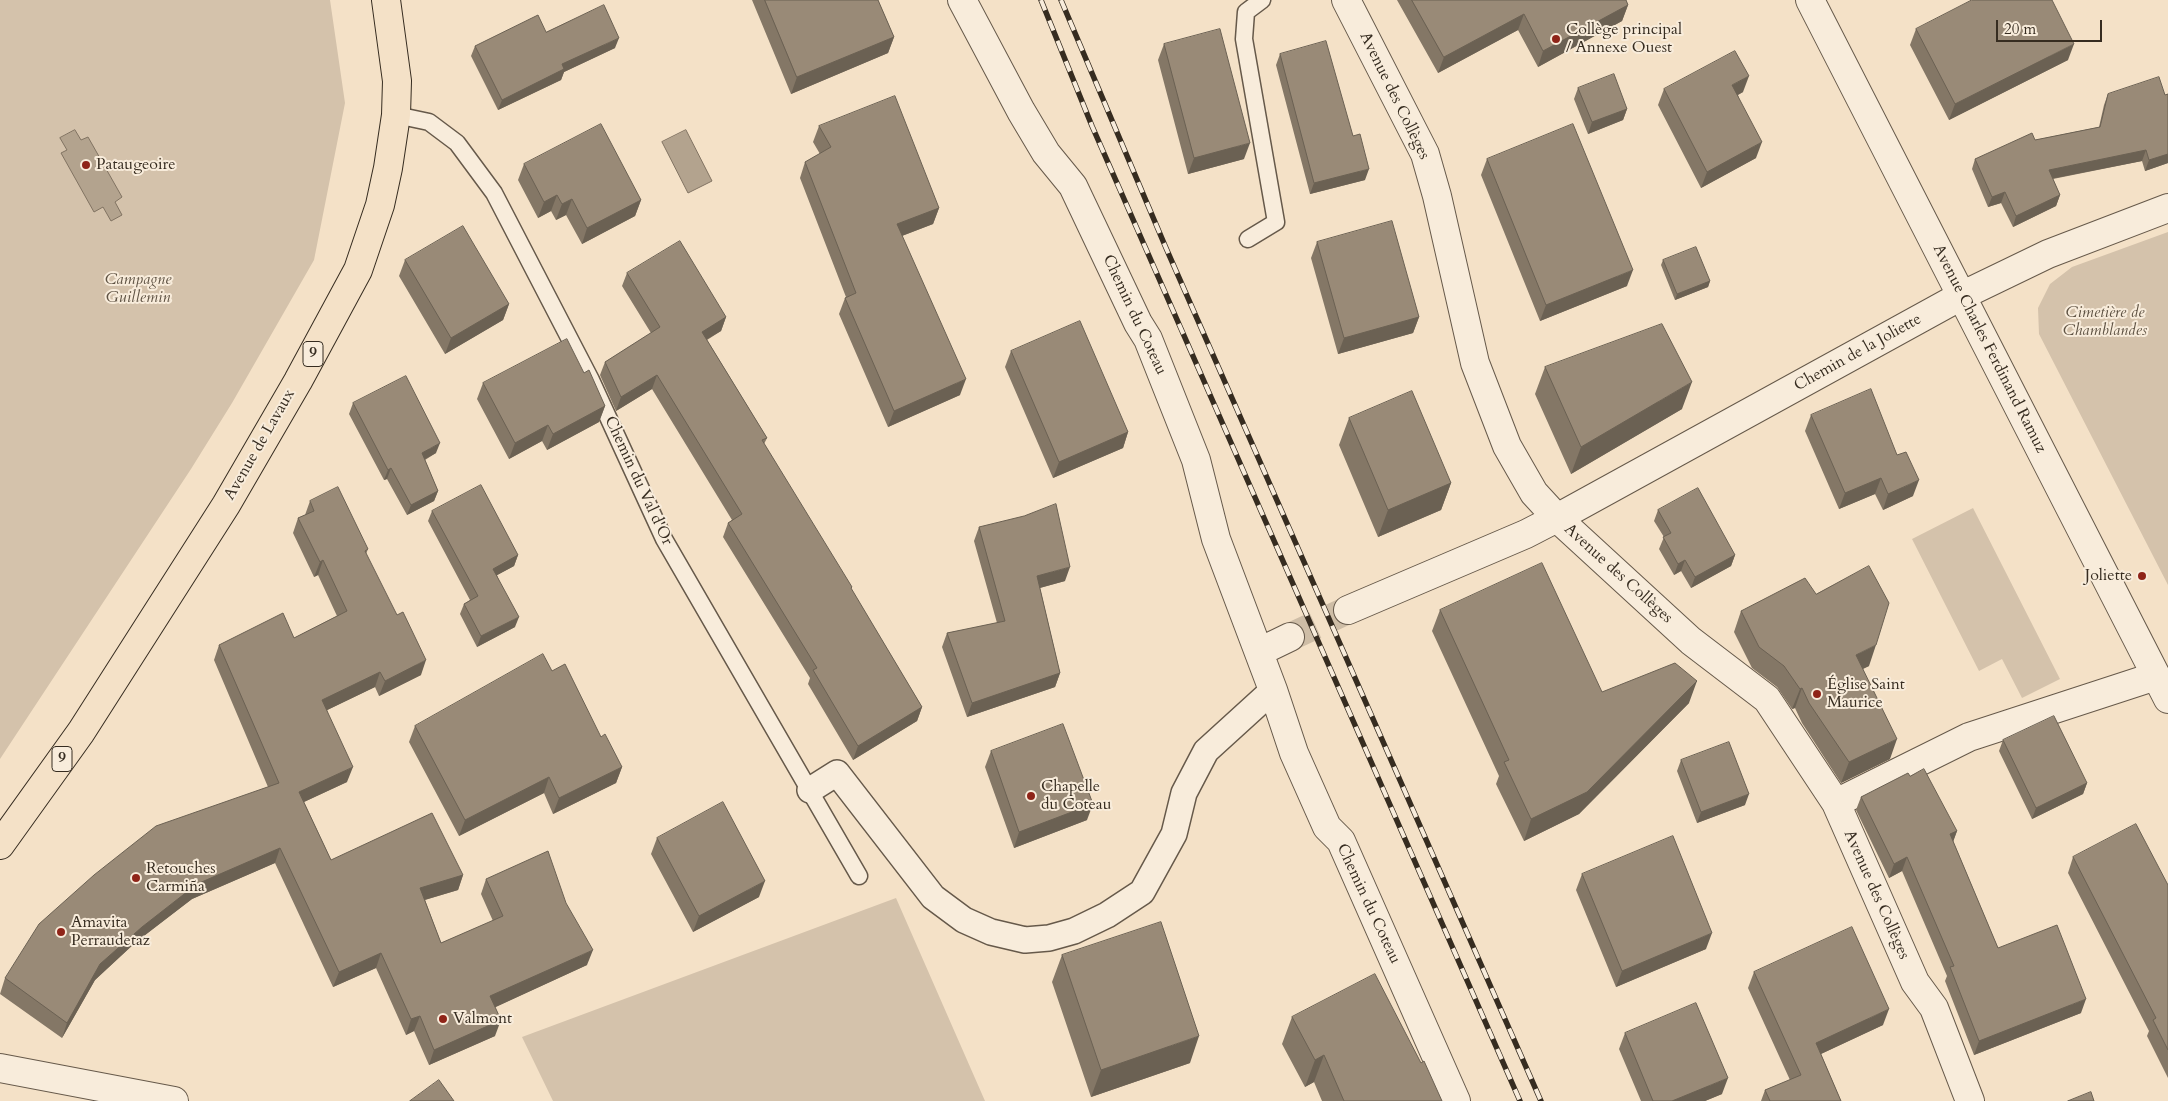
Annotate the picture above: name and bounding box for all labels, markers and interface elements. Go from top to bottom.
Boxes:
scale bar [1998,10,2104,42]
text: 20 m [2004,19,2036,39]
place label: Collège principal / Annexe Ouest [1566,20,1682,58]
street label: Avenue des Collèges [1355,29,1433,163]
marker: Collège principal / Annexe Ouest [1550,33,1562,45]
place label: Pataugeoire [96,155,176,175]
marker: Pataugeoire [80,159,92,171]
street label: Avenue Charles Ferdinand Ramuz [1928,241,2050,457]
street label: Chemin du Coteau [1098,252,1170,378]
park label: Campagne Guillemin [105,270,171,308]
park label: Cimetière de Chamblandes [2063,303,2147,341]
street label: Chemin de la Joliette [1791,310,1925,396]
road number: 9 [303,342,323,366]
street label: Avenue de Lavaux [221,386,299,504]
street label: Chemin du Val d'Or [600,413,676,549]
street label: Avenue des Collèges [1560,520,1676,628]
place label: Joliette [2085,566,2132,586]
marker: Joliette [2136,570,2148,582]
place label: Église Saint Maurice [1827,675,1905,713]
marker: Église Saint Maurice [1811,688,1823,700]
road number: 9 [52,746,72,772]
place label: Chapelle du Coteau [1041,777,1111,815]
marker: Chapelle du Coteau [1025,790,1037,802]
street label: Avenue des Collèges [1839,827,1913,963]
street label: Chemin du Coteau [1332,841,1404,967]
place label: Retouches Carmiña [146,859,216,897]
marker: Retouches Carmiña [130,872,142,884]
place label: Amavita Perraudetaz [71,913,150,951]
marker: Amavita Perraudetaz [55,926,67,938]
place label: Valmont [453,1009,512,1029]
marker: Valmont [437,1013,449,1025]

